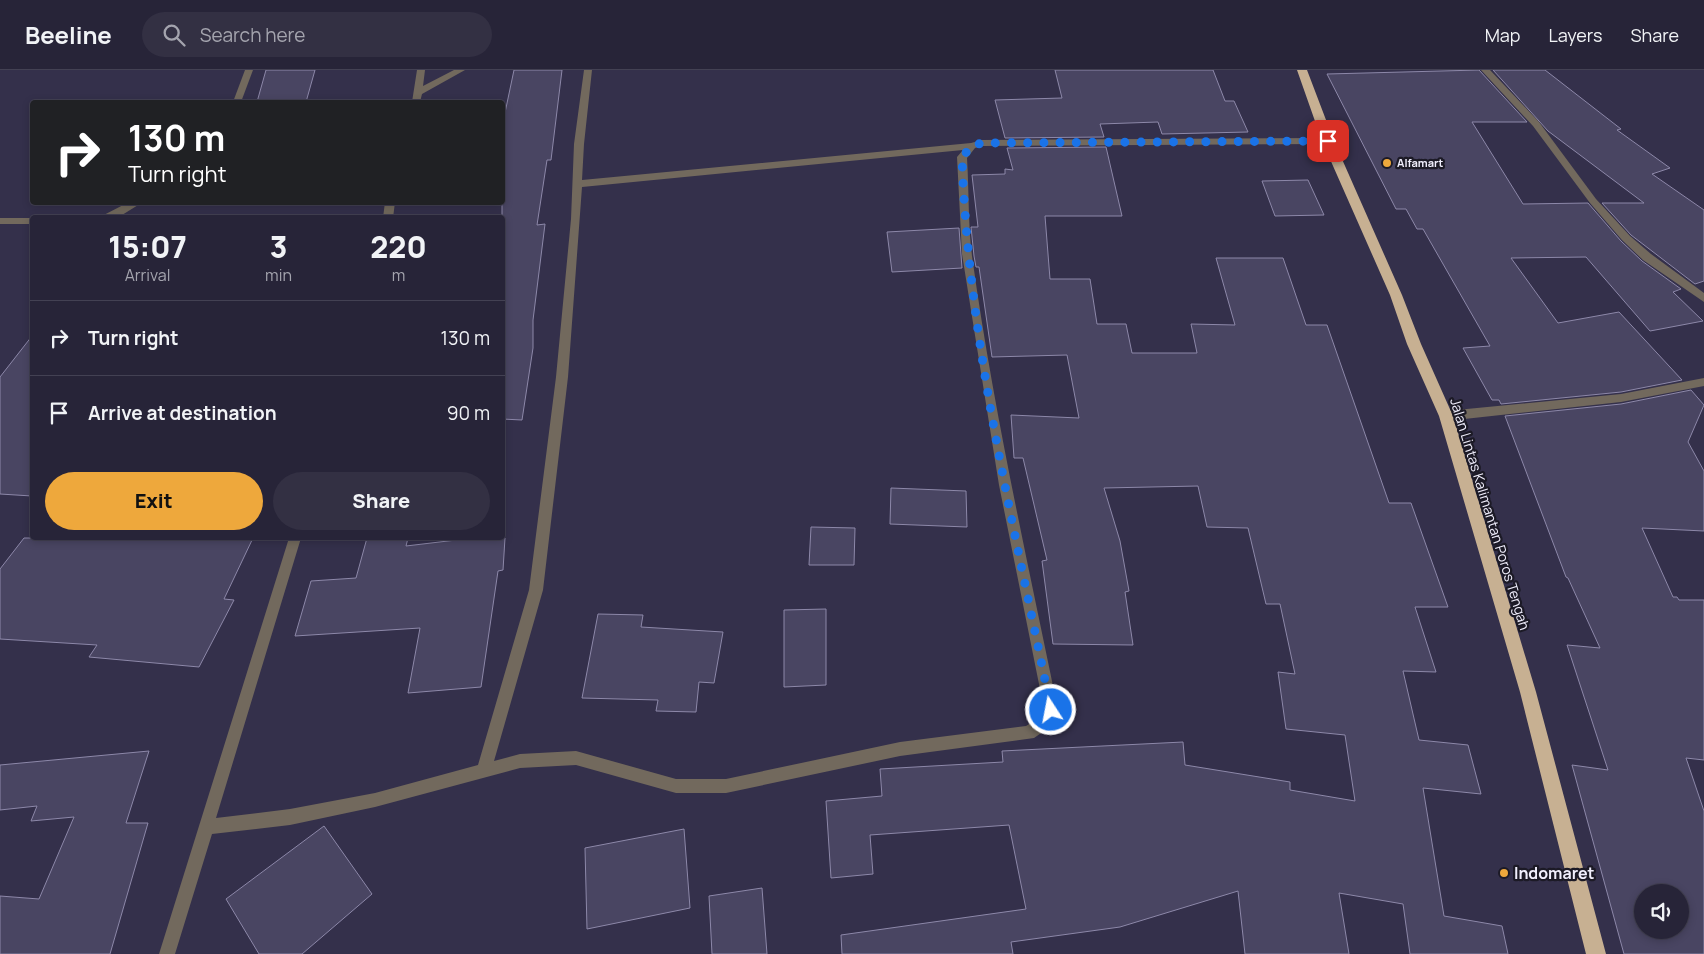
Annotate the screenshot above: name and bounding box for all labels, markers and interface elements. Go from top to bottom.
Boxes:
search box [142,12,492,57]
text: Beeline [25,18,112,51]
icon: search [160,21,188,49]
text: Search here [200,22,305,48]
text: Map [1485,23,1520,47]
text: Layers [1548,23,1602,47]
text: Share [1630,23,1679,47]
text: 130 m [128,114,225,162]
icon: right [45,120,110,185]
pin [1307,120,1349,162]
icon: arrive [1314,127,1342,155]
place label: Alfamart [1397,155,1443,170]
marker: Alfamart [1381,157,1393,169]
text: Turn right [128,159,226,189]
text: 15:07 [108,226,187,267]
text: 3 [270,226,287,267]
text: 220 [370,226,427,267]
text: Arrival [125,264,170,286]
text: min [265,264,292,286]
text: m [392,264,405,286]
icon: right [45,324,73,352]
text: Turn right [88,325,178,351]
text: 130 m [441,325,490,351]
street label: Jalan Lintas Kalimantan Poros Tengah [1446,396,1535,632]
icon: arrive [45,399,73,427]
text: Arrive at destination [88,400,277,426]
text: 90 m [447,400,490,426]
button: Exit [45,472,263,530]
button: Share [273,472,490,530]
position arrow [1024,683,1076,735]
place label: Indomaret [1514,862,1595,884]
marker: Indomaret [1498,867,1510,879]
map controls [1634,884,1689,939]
button: sound [1634,884,1689,939]

